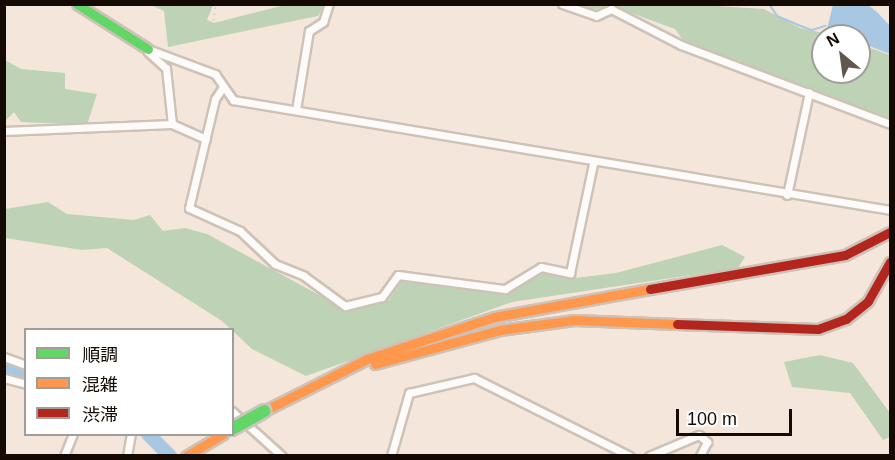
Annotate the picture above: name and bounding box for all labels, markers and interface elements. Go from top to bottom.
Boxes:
north arrow [811,24,871,84]
text: N [824,29,842,50]
legend [24,328,234,436]
text: 順調 [82,345,118,365]
text: 混雑 [82,375,118,395]
scale bar [679,397,794,435]
text: 渋滞 [82,405,118,425]
text: 100 m [687,409,737,429]

